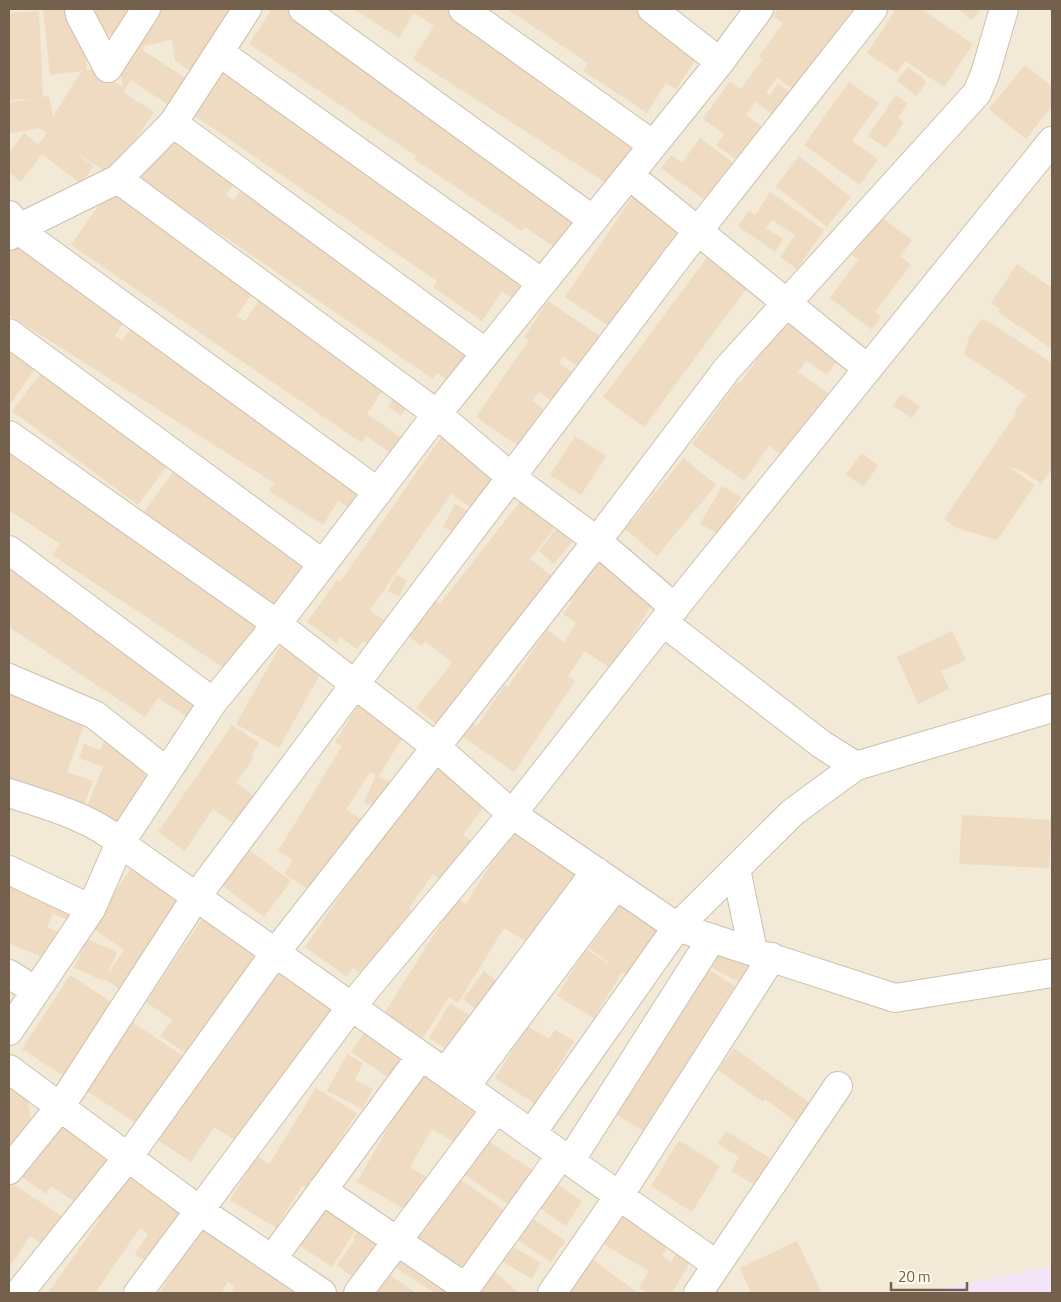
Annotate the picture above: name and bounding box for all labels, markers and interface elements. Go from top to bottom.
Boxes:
scale bar [891,1260,967,1292]
text: 20 m [898,1265,931,1288]

